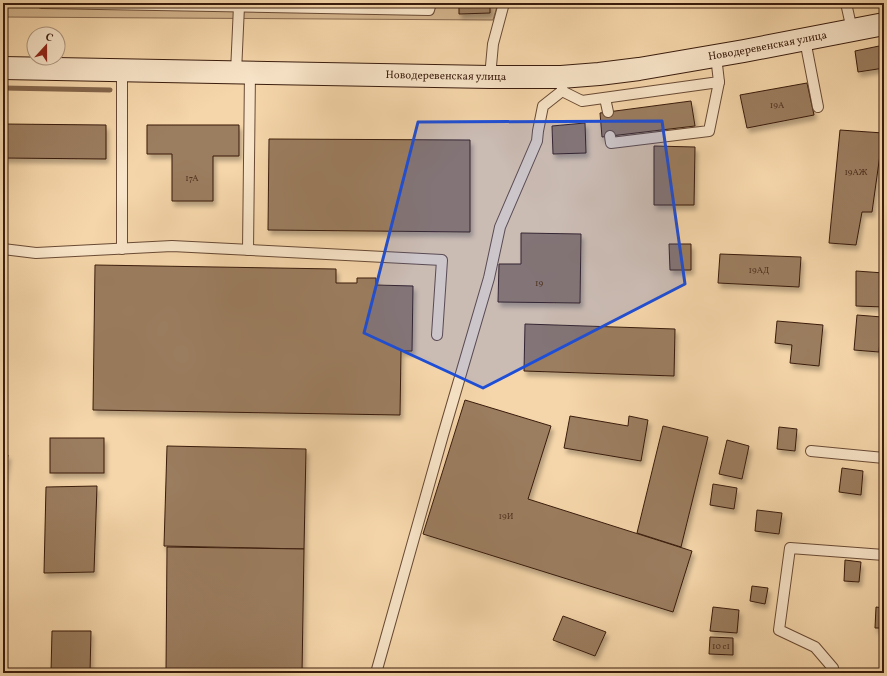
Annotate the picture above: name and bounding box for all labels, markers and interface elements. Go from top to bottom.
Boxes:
north arrow [26,26,66,66]
street label: Новодеревенская улица [707,28,829,65]
text: С [43,30,55,46]
street label: Новодеревенская улица [385,68,507,85]
house number: 19А [770,99,785,112]
house number: 19АЖ [844,166,868,179]
house number: 17А [185,172,199,185]
house number: 19АД [748,264,770,277]
house number: 19 [535,277,543,290]
house number: 19И [499,510,514,523]
house number: 10 с1 [712,640,730,653]

